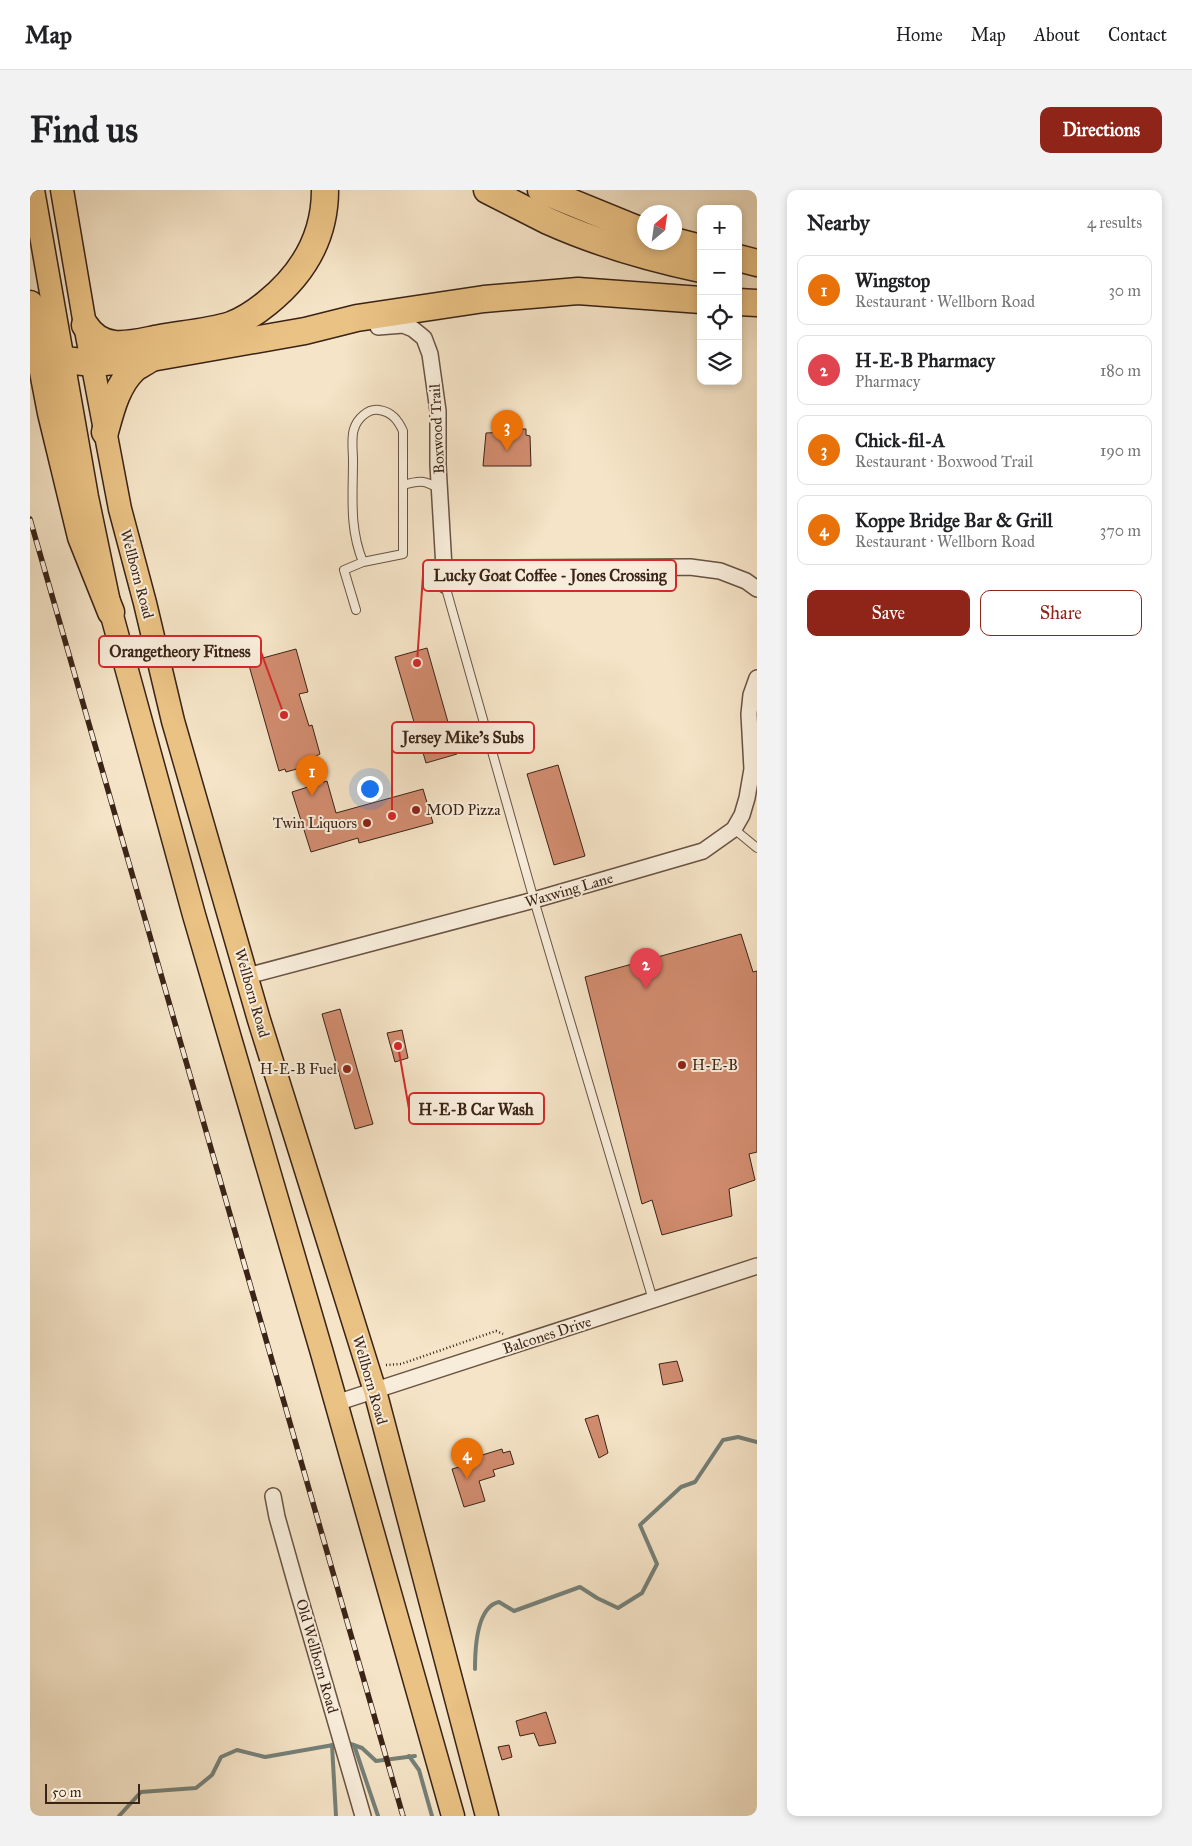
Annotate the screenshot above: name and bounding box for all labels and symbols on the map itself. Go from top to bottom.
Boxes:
north arrow [637,205,682,250]
street label: Boxwood Trail [426,383,448,474]
pin: 3 [491,410,523,451]
street label: Wellborn Road [116,527,158,621]
callout: Lucky Goat Coffee - Jones Crossing [423,560,676,591]
text: Lucky Goat Coffee - Jones Crossing [434,566,667,586]
callout: Orangetheory Fitness [99,636,261,667]
text: Orangetheory Fitness [109,642,251,662]
callout: Jersey Mike's Subs [392,722,534,753]
text: Jersey Mike's Subs [400,728,524,748]
pin: 1 [296,755,328,796]
your location [357,776,383,802]
place label: MOD Pizza [426,801,501,819]
marker: MOD Pizza [410,804,422,816]
place label: Twin Liquors [273,814,357,833]
marker: Twin Liquors [361,817,373,829]
street label: Waxwing Lane [523,869,615,911]
street label: Wellborn Road [231,946,273,1040]
pin: 2 [630,948,662,989]
place label: H-E-B [692,1056,738,1074]
marker: H-E-B [676,1059,688,1071]
place label: H-E-B Fuel [260,1060,338,1078]
marker: H-E-B Fuel [341,1063,353,1075]
callout: H-E-B Car Wash [409,1093,544,1124]
text: H-E-B Car Wash [418,1100,534,1119]
street label: Balcones Drive [500,1312,594,1358]
street label: Wellborn Road [349,1333,391,1427]
pin: 4 [451,1438,483,1479]
street label: Old Wellborn Road [292,1597,342,1716]
scale bar [45,1781,140,1804]

